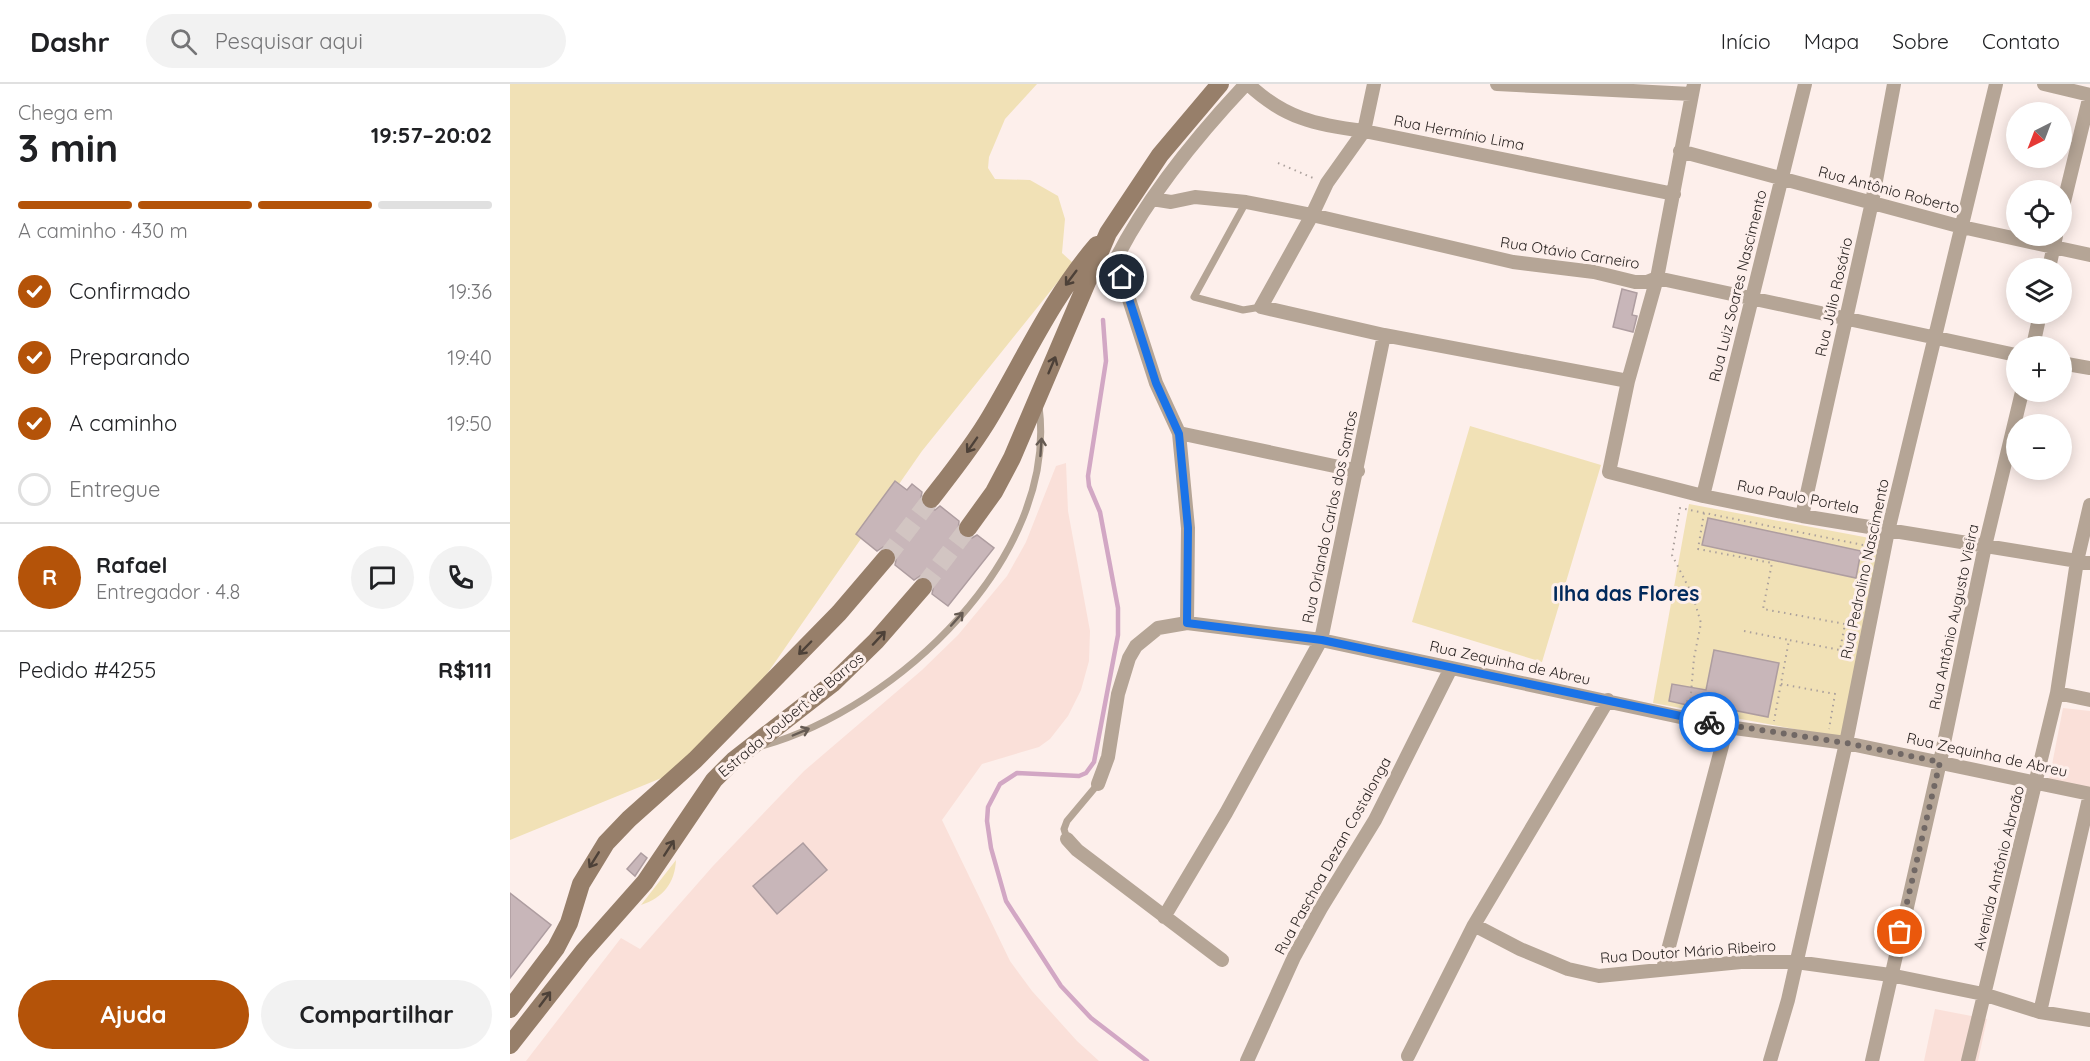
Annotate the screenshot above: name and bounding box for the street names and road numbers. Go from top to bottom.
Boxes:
street label: Rua Hermínio Lima [1392,111,1526,154]
street label: Rua Antônio Roberto [1816,161,1962,218]
street label: Rua Luiz Soares Nascimento [1704,188,1771,384]
street label: Rua Otávio Carneiro [1499,232,1641,273]
street label: Rua Júlio Rosário [1811,235,1856,358]
street label: Rua Orlando Carlos dos Santos [1298,409,1361,625]
street label: Rua Paulo Portela [1735,475,1861,518]
street label: Rua Pedrolino Nascimento [1836,477,1893,661]
street label: Rua Antônio Augusto Vieira [1925,522,1983,712]
street label: Rua Zequinha de Abreu [1428,636,1592,689]
street label: Estrada Joubert de Barros [714,648,867,781]
street label: Rua Zequinha de Abreu [1905,728,2069,781]
street label: Rua Paschoa Dezan Costalonga [1270,754,1395,958]
street label: Avenida Antônio Abraão [1969,784,2028,952]
street label: Rua Doutor Mário Ribeiro [1599,936,1777,967]

